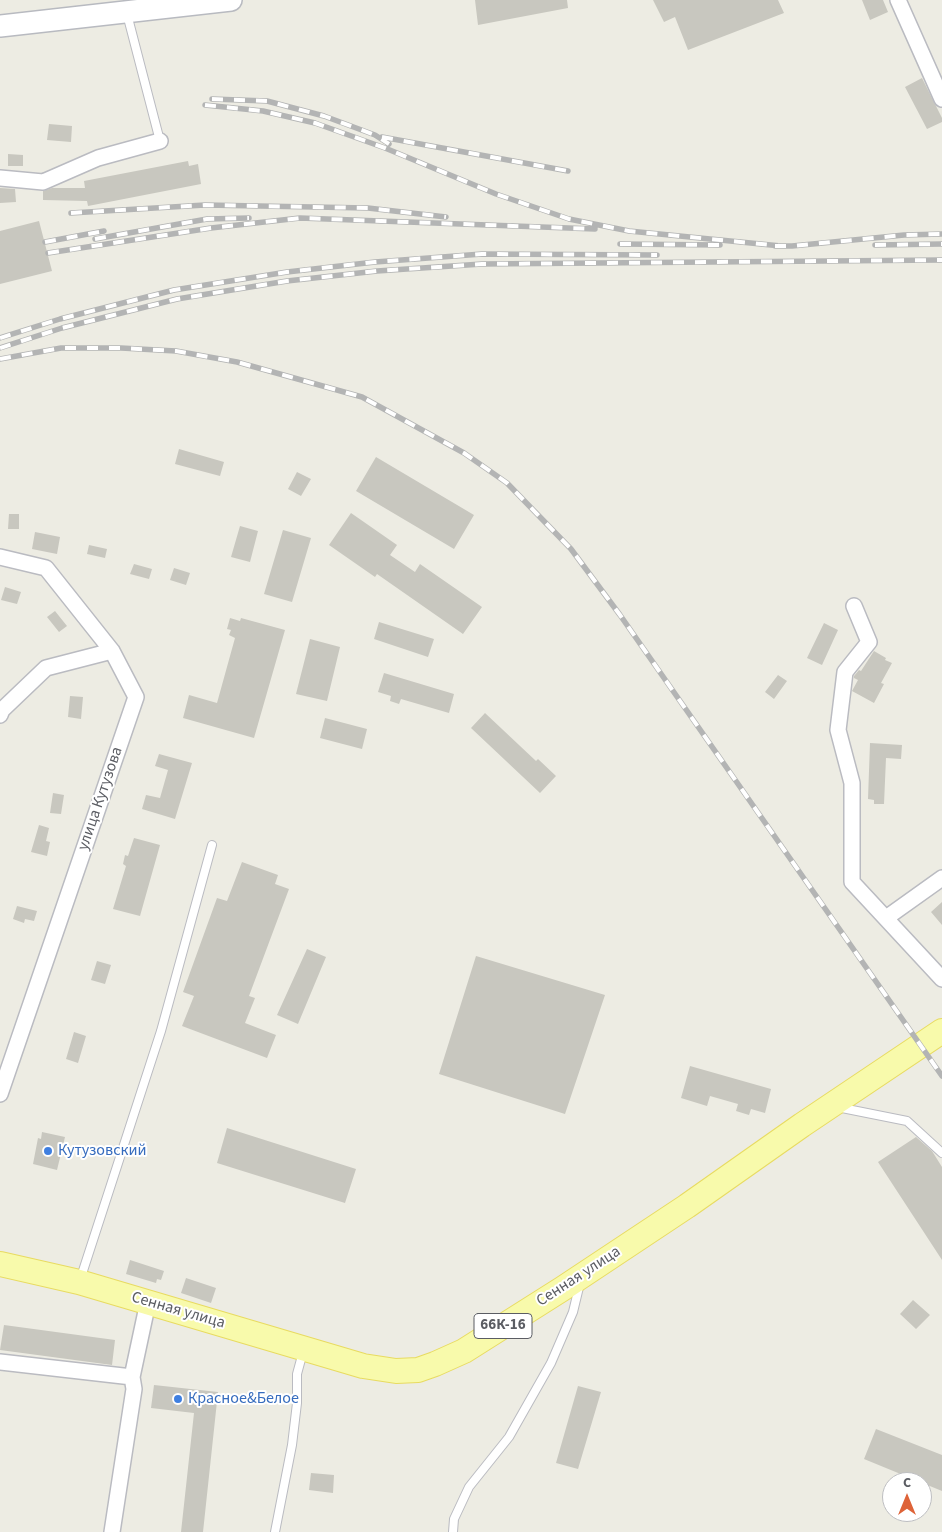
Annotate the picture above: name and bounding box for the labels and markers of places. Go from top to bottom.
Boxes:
place label: Кутузовский [58,1141,146,1161]
marker: Кутузовский [42,1145,54,1157]
place label: Красное&Белое [188,1389,299,1409]
marker: Красное&Белое [172,1393,184,1405]

